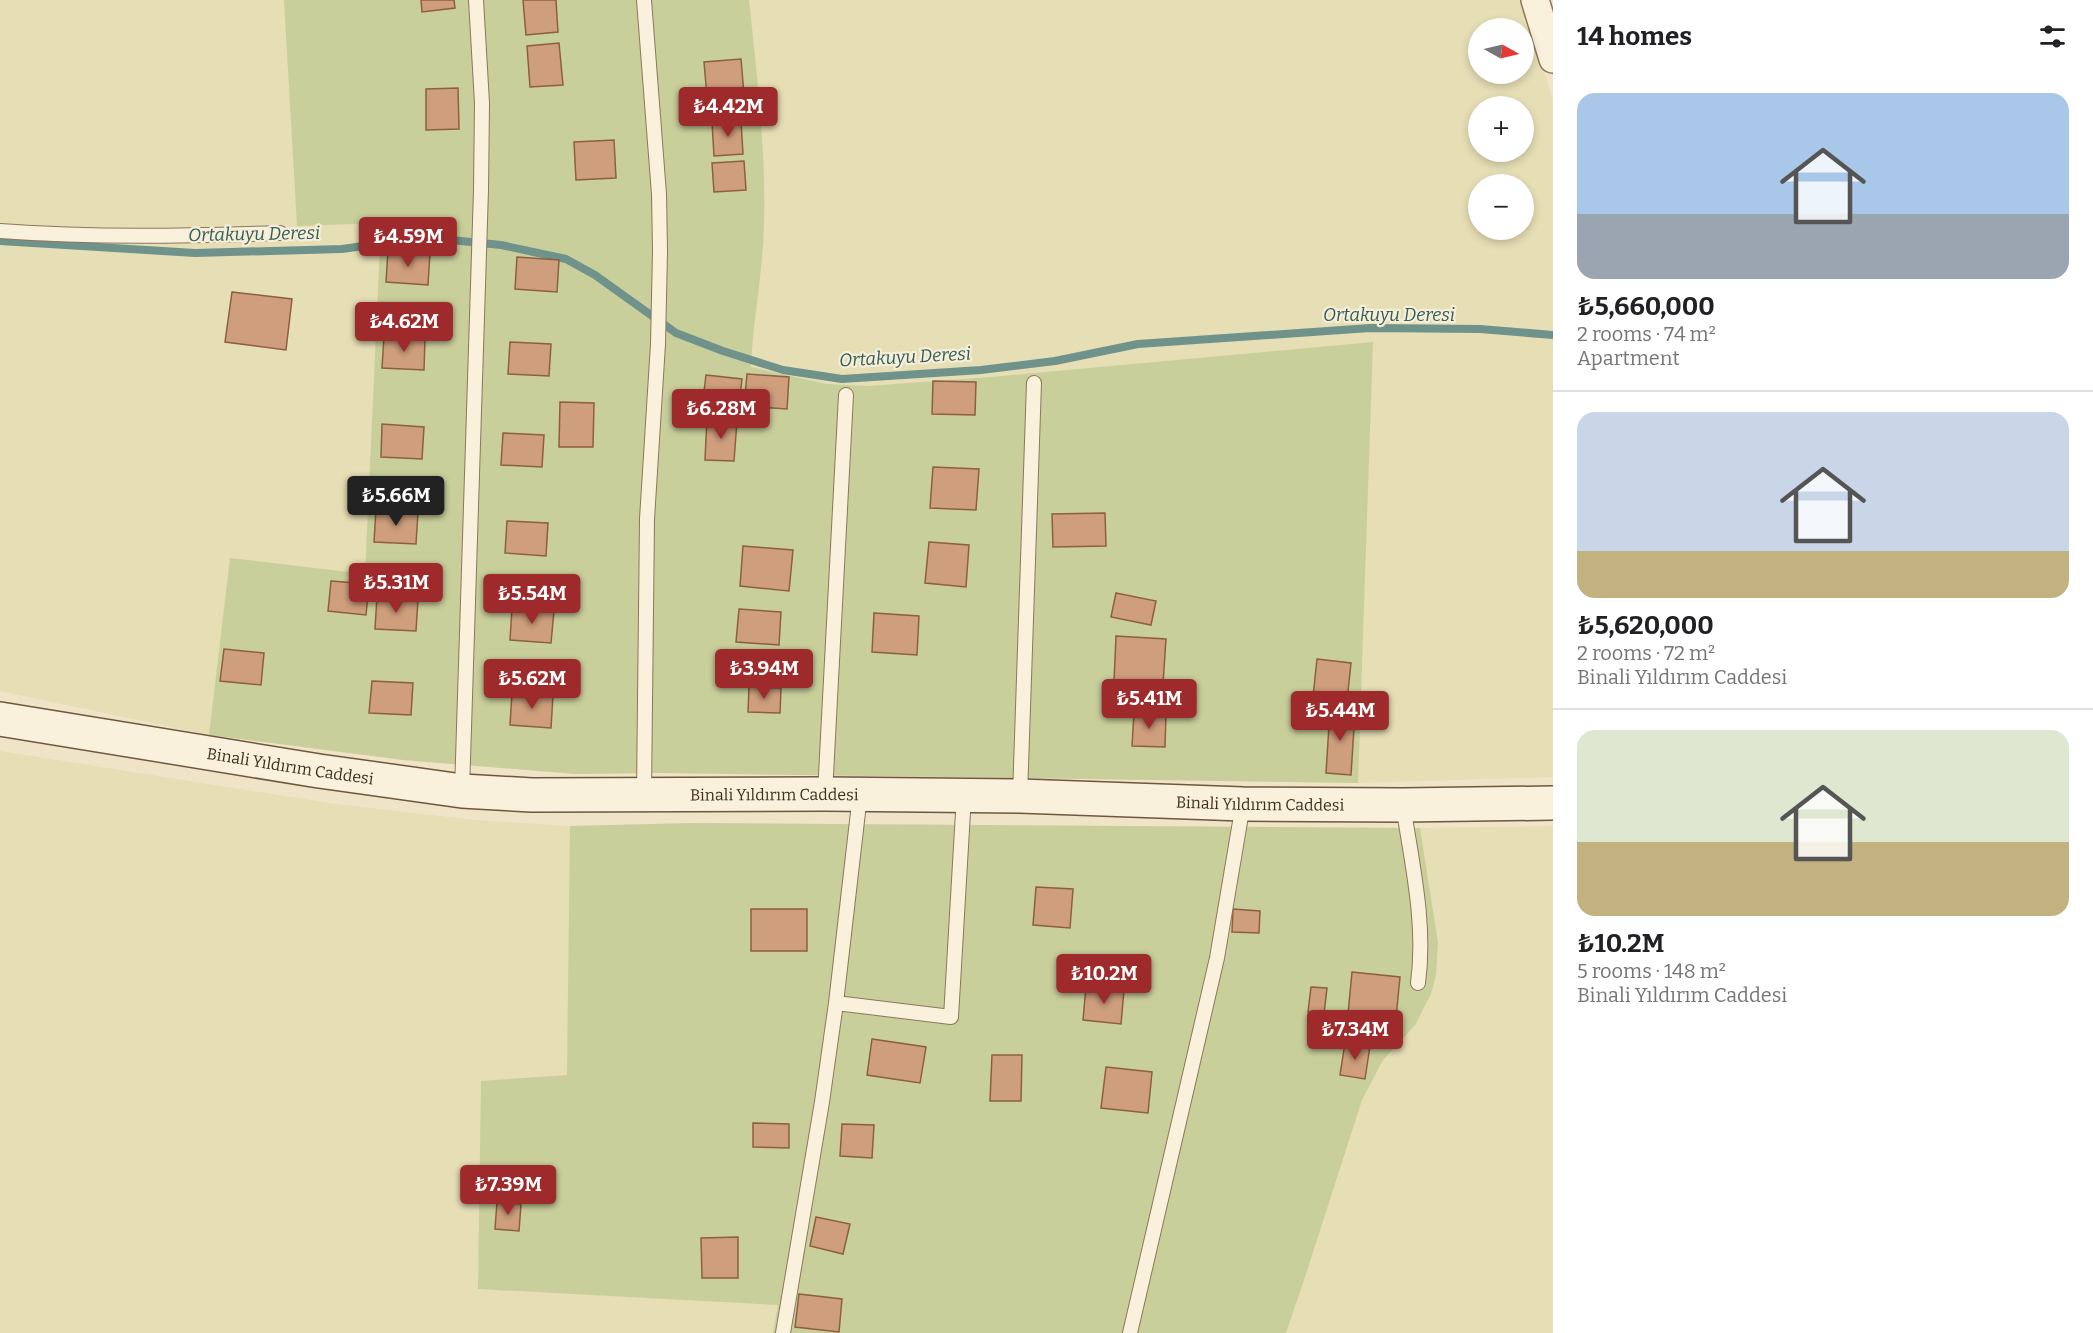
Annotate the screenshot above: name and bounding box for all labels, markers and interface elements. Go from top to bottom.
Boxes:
north arrow [1468,18,1534,84]
map controls [1468,18,1534,240]
icon: filters [2036,20,2069,53]
text: 14 homes [1577,21,1692,52]
pin: ₺4.42M [679,87,777,138]
text: ₺4.42M [693,94,763,118]
button: + [1468,96,1534,162]
icon: home [1769,132,1877,240]
button: − [1468,174,1534,240]
pin: ₺4.59M [359,217,457,268]
water label: Ortakuyu Deresi [188,222,320,246]
text: ₺4.59M [373,224,443,248]
text: ₺5,660,000 [1577,291,1715,322]
pin: ₺4.62M [355,302,453,353]
water label: Ortakuyu Deresi [1323,304,1455,326]
text: ₺4.62M [369,309,439,333]
text: 2 rooms · 74 m² [1577,322,1716,346]
water label: Ortakuyu Deresi [839,343,971,371]
text: Apartment [1577,346,1680,370]
pin: ₺6.28M [672,389,770,440]
text: ₺6.28M [686,396,756,420]
icon: home [1769,451,1877,559]
pin: ₺5.66M [347,476,445,527]
text: ₺5.66M [361,483,431,507]
pin: ₺5.31M [347,563,445,614]
text: ₺5.31M [363,570,429,594]
pin: ₺5.54M [483,574,581,625]
text: ₺5.54M [497,581,567,605]
text: ₺5,620,000 [1577,610,1714,641]
text: 2 rooms · 72 m² [1577,641,1715,665]
pin: ₺3.94M [715,649,813,700]
text: ₺3.94M [729,656,799,680]
pin: ₺5.62M [483,659,581,710]
text: Binali Yıldırım Caddesi [1577,665,1787,689]
text: ₺5.62M [498,666,566,690]
pin: ₺5.41M [1100,679,1198,730]
text: ₺5.41M [1116,686,1182,710]
pin: ₺5.44M [1291,691,1389,742]
text: ₺5.44M [1305,698,1375,722]
street label: Binali Yıldırım Caddesi [206,743,375,788]
icon: home [1769,769,1877,877]
street label: Binali Yıldırım Caddesi [690,784,859,804]
street label: Binali Yıldırım Caddesi [1176,792,1345,814]
text: ₺10.2M [1577,928,1664,959]
pin: ₺10.2M [1055,954,1153,1005]
text: 5 rooms · 148 m² [1577,959,1726,983]
text: ₺10.2M [1070,961,1138,985]
text: Binali Yıldırım Caddesi [1577,983,1787,1007]
pin: ₺7.34M [1306,1010,1404,1061]
text: ₺7.34M [1321,1017,1389,1041]
pin: ₺7.39M [459,1165,557,1216]
text: ₺7.39M [474,1172,542,1196]

